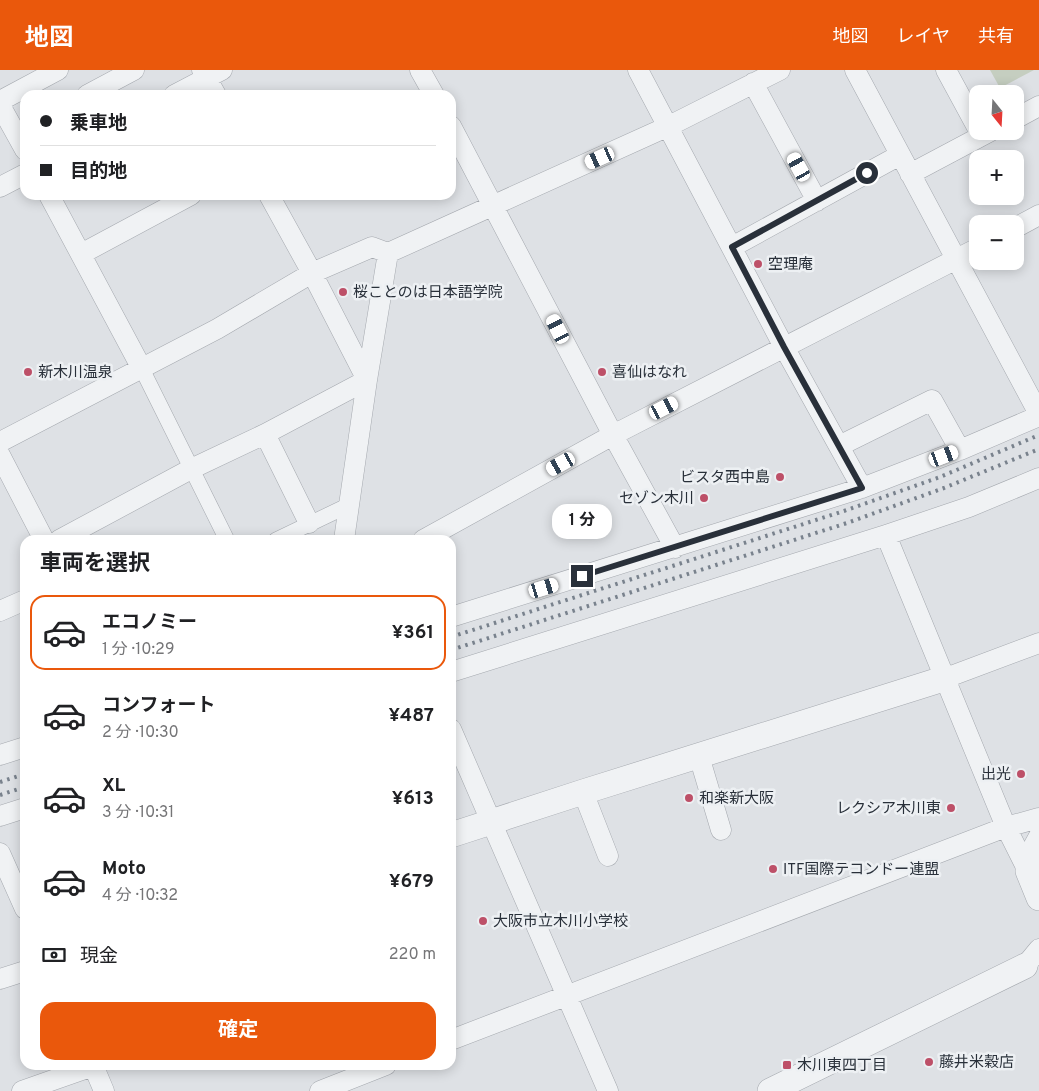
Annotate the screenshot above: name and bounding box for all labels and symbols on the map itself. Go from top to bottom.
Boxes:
north arrow [969,85,1024,140]
car [583,145,616,171]
car [785,150,812,184]
route start [856,162,878,184]
place label: 空理庵 [768,256,813,275]
marker: 空理庵 [752,258,764,270]
place label: 桜ことのは日本語学院 [353,284,503,303]
marker: 桜ことのは日本語学院 [337,286,349,298]
car [544,312,571,346]
place label: 新木川温泉 [38,364,113,383]
place label: 喜仙はなれ [612,364,687,383]
marker: 新木川温泉 [22,366,34,378]
marker: 喜仙はなれ [596,366,608,378]
car [647,395,680,421]
car [927,444,960,468]
car [544,450,577,478]
place label: ビスタ西中島 [680,469,770,488]
marker: ビスタ西中島 [774,471,786,483]
place label: セゾン木川 [619,490,694,509]
marker: セゾン木川 [698,492,710,504]
callout: 1 分 [552,504,612,538]
route end [571,565,593,587]
car [527,576,560,600]
place label: 出光 [981,766,1011,785]
marker: 出光 [1015,768,1027,780]
place label: 和楽新大阪 [699,790,774,809]
marker: 和楽新大阪 [683,792,695,804]
place label: レクシア木川東 [836,800,941,819]
marker: レクシア木川東 [945,802,957,814]
place label: ITF国際テコンドー連盟 [783,861,939,880]
marker: ITF国際テコンドー連盟 [767,863,779,875]
place label: 大阪市立木川小学校 [493,913,628,932]
marker: 大阪市立木川小学校 [477,915,489,927]
place label: 藤井米穀店 [939,1053,1014,1073]
marker: 藤井米穀店 [923,1056,935,1068]
place label: 木川東四丁目 [797,1057,887,1076]
marker: 木川東四丁目 [781,1059,793,1071]

